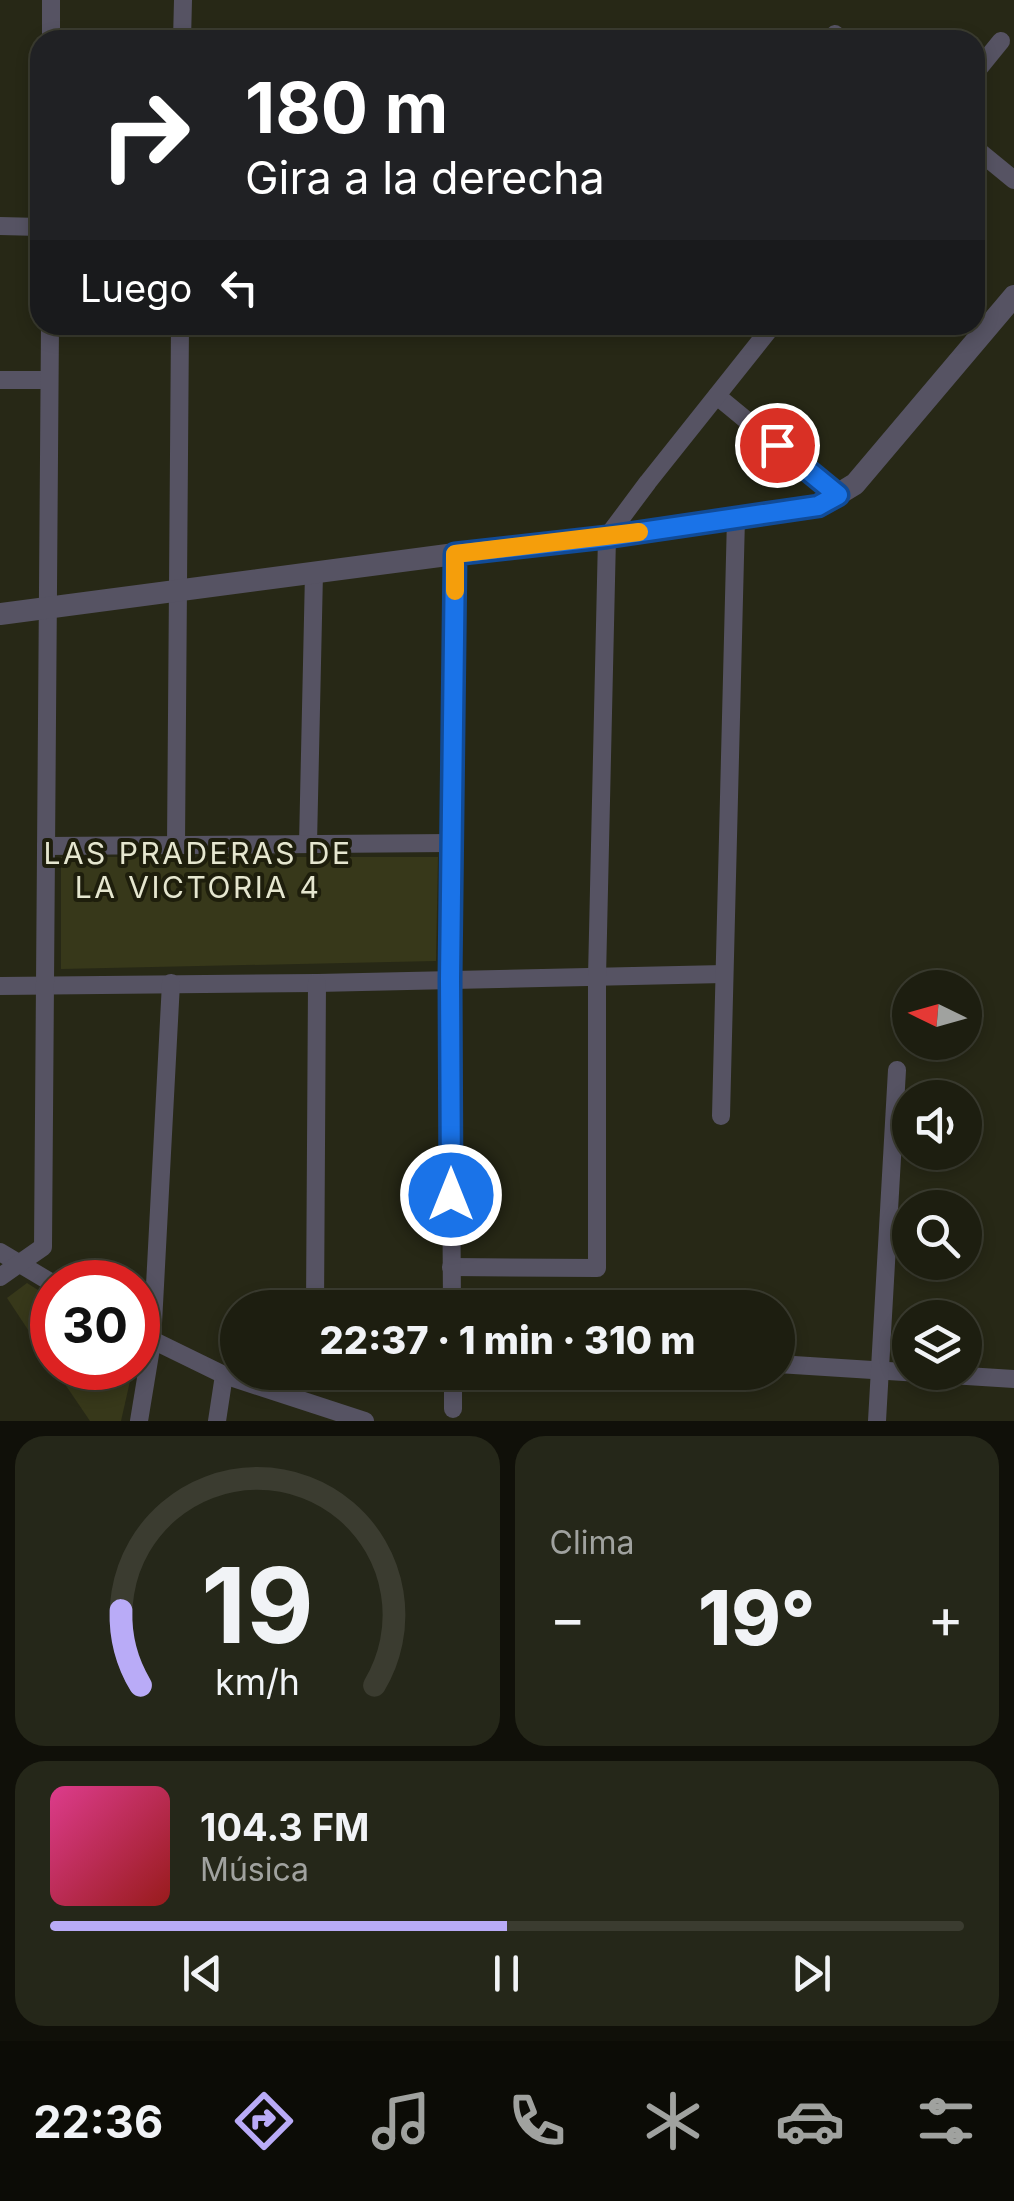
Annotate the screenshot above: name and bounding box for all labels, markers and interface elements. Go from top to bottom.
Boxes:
text: 180 m [245,65,448,150]
icon: right [80,70,210,200]
text: Gira a la derecha [245,150,605,205]
icon: left [212,260,267,315]
text: Luego [80,265,192,311]
pin [735,403,820,488]
icon: arrive [750,418,805,473]
district label: LAS PRADERAS DE LA VICTORIA 4 [43,835,353,905]
north arrow [892,970,982,1060]
map controls [892,970,982,1390]
button: sound [892,1080,982,1170]
position arrow [399,1143,503,1247]
button: search [892,1190,982,1280]
speed limit sign: 30 [30,1260,160,1390]
button: layers [892,1300,982,1390]
text: 22:37 · 1 min · 310 m [320,1317,696,1363]
text: Clima [550,1523,634,1562]
text: 19 [201,1542,313,1668]
text: 19° [698,1572,815,1663]
text: − [550,1585,586,1651]
text: + [928,1585,964,1651]
text: km/h [215,1660,300,1704]
text: 104.3 FM [200,1804,369,1850]
text: Música [200,1850,309,1889]
icon: previous [175,1946,230,2001]
icon: pause [479,1946,534,2001]
icon: next [784,1946,839,2001]
icon: directions [229,2086,299,2156]
icon: music [366,2086,436,2156]
icon: phone [502,2086,572,2156]
icon: climate [638,2086,708,2156]
icon: car [775,2086,845,2156]
icon: filters [911,2086,981,2156]
text: 22:36 [33,2094,163,2149]

